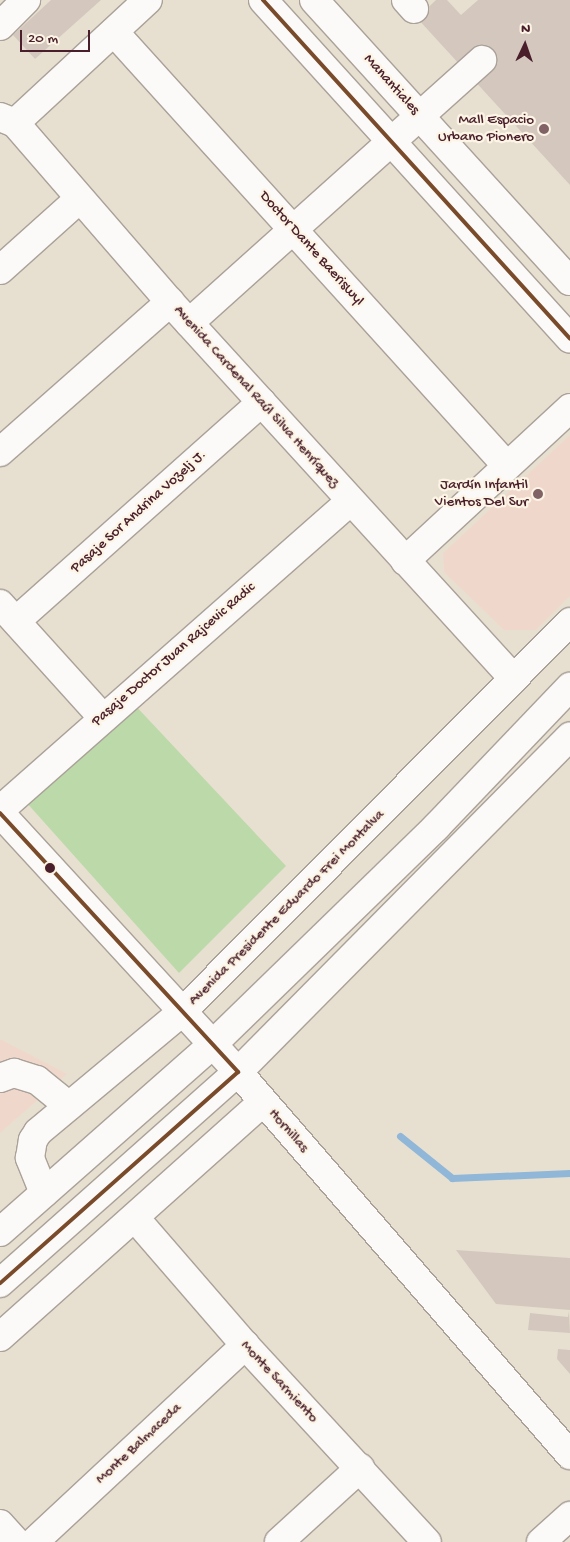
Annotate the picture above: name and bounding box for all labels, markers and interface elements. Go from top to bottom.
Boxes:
scale bar [22,20,92,52]
north arrow [500,20,550,70]
text: N [521,21,531,38]
text: 20 m [28,30,58,48]
street label: Manantiales [359,51,423,119]
place label: Mall Espacio Urbano Pionero [438,111,534,146]
marker: Mall Espacio Urbano Pionero [538,123,550,135]
street label: Doctor Dante Baeriswyl [255,188,367,310]
street label: Avenida Cardenal Raúl Silva Henríquez [169,302,343,492]
street label: Pasaje Sor Andrina Vozelj J. [67,446,211,578]
place label: Jardín Infantil Vientos Del Sur [435,476,528,511]
marker: Jardín Infantil Vientos Del Sur [532,488,544,500]
street label: Pasaje Doctor Juan Rajcevic Radic [89,579,259,731]
street label: Avenida Presidente Eduardo Frei Montalva [185,806,389,1010]
unlabelled marker [45,863,55,873]
street label: Hornillas [264,1105,312,1157]
street label: Monte Sarmiento [236,1337,322,1427]
street label: Monte Balmaceda [92,1400,186,1488]

